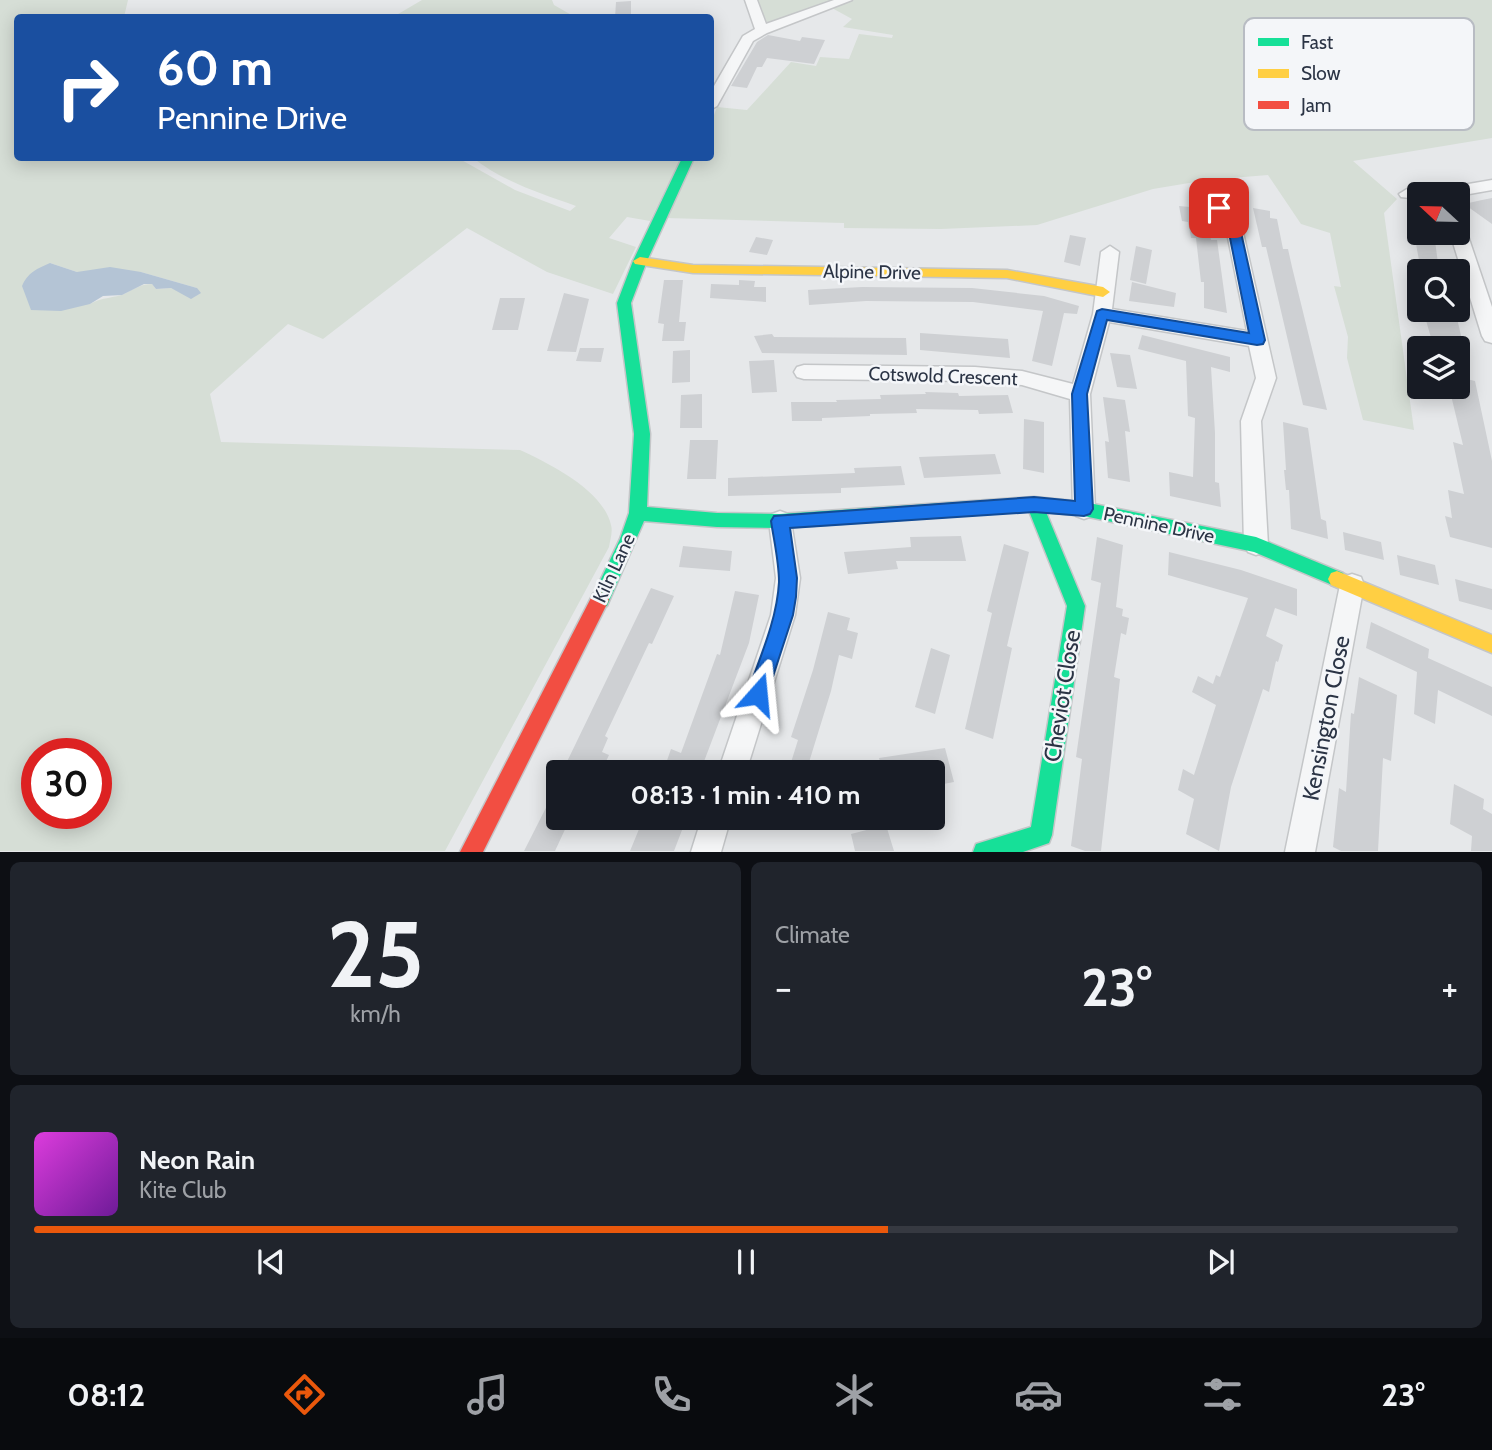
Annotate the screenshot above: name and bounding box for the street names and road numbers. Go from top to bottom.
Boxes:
street label: Alpine Drive [823,260,921,284]
street label: Cotswold Crescent [868,362,1019,390]
street label: Pennine Drive [1101,502,1217,548]
street label: Kiln Lane [588,530,640,606]
street label: Cheviot Close [1038,628,1086,764]
street label: Kensington Close [1296,633,1356,803]

